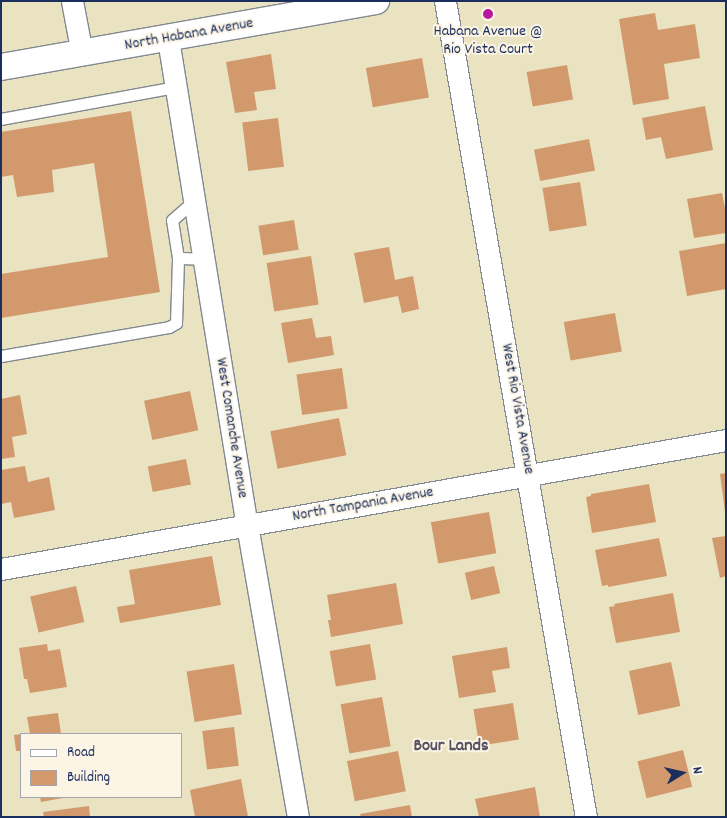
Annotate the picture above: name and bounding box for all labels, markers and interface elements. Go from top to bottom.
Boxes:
marker: Habana Avenue @ Rio Vista Court [482,8,494,20]
street label: North Habana Avenue [123,14,255,56]
place label: Habana Avenue @ Rio Vista Court [434,22,542,60]
street label: West Rio Vista Avenue [496,342,538,476]
street label: West Comanche Avenue [210,357,252,499]
street label: North Tampania Avenue [291,483,435,527]
legend [20,733,182,798]
district label: Bour Lands [413,736,489,758]
text: Road [67,742,95,764]
north arrow [657,748,707,798]
text: N [686,765,707,776]
text: Building [67,767,110,789]

